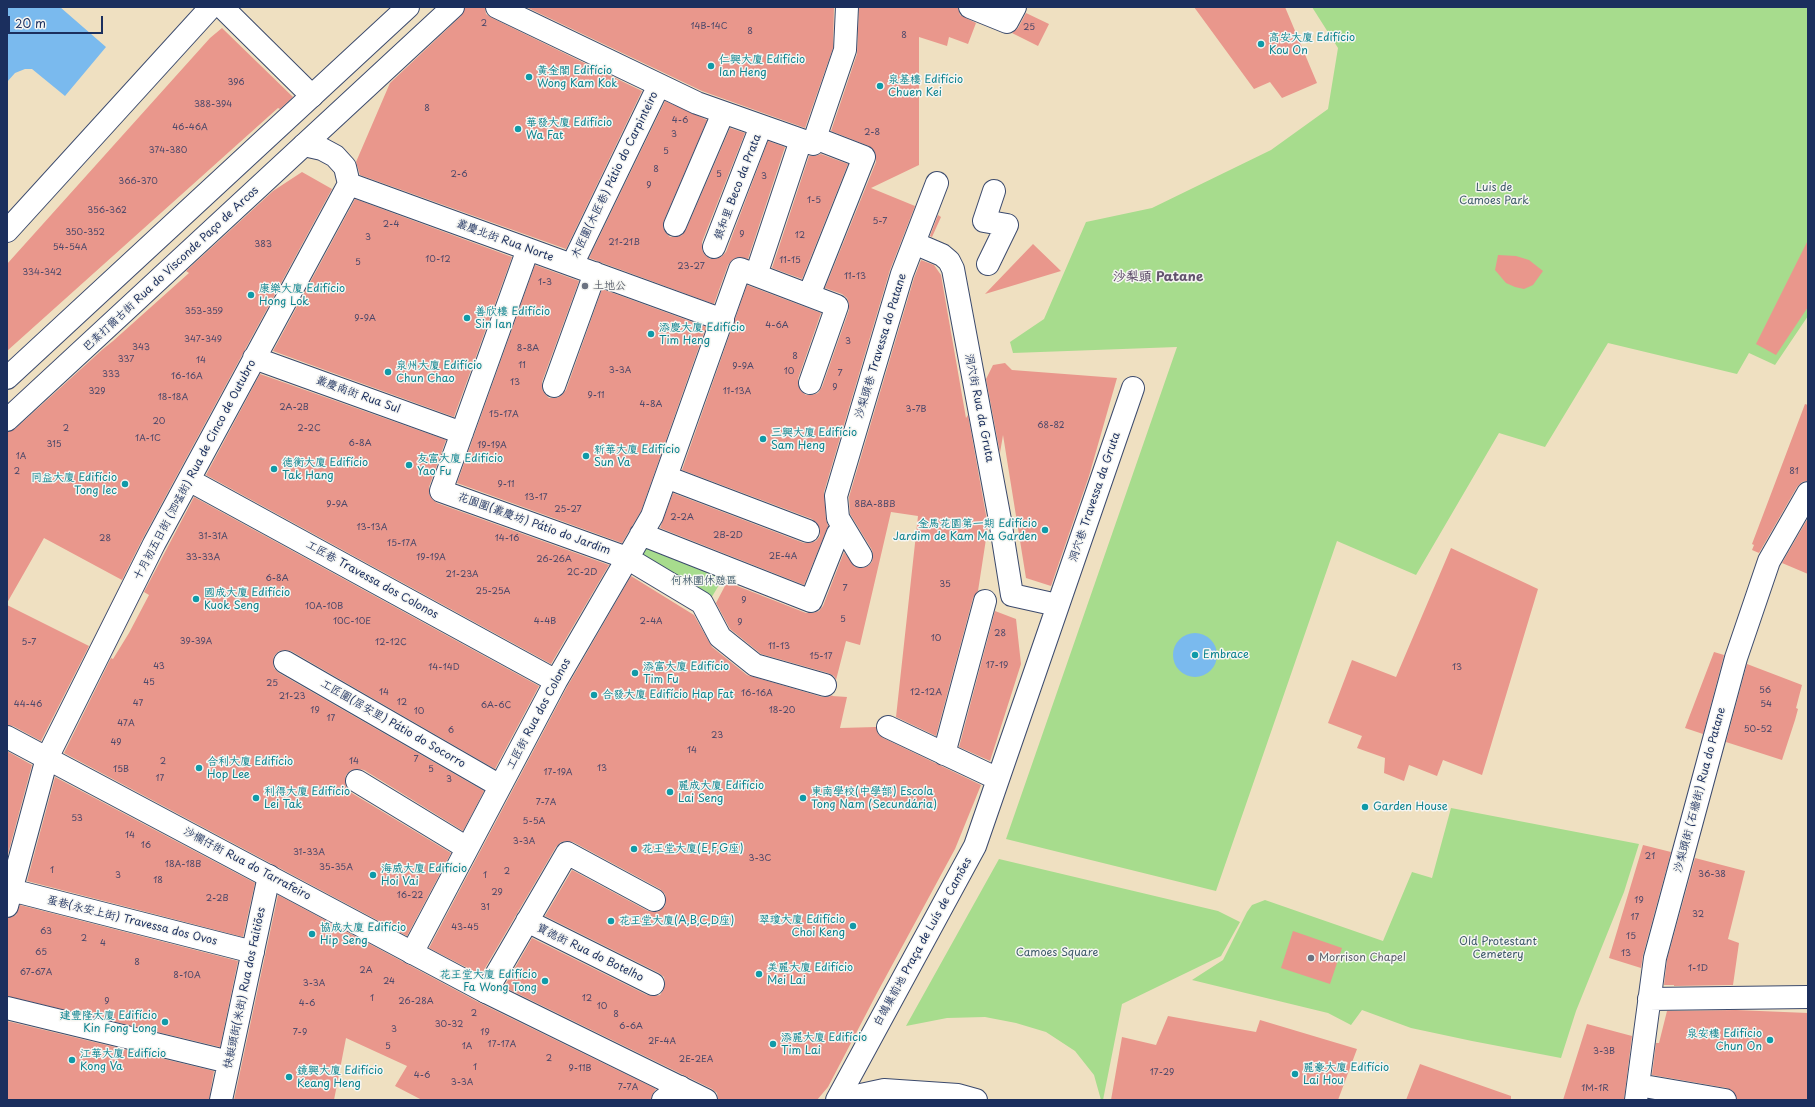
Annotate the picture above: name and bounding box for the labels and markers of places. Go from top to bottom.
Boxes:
place label: 高安大廈 Edifício Kou On [1269,31,1355,57]
marker: 高安大廈 Edifício Kou On [1256,39,1266,49]
place label: 仁興大廈 Edifício Ian Heng [719,53,805,79]
marker: 仁興大廈 Edifício Ian Heng [706,61,716,71]
place label: 黃金閣 Edifício Wong Kam Kok [537,64,617,90]
marker: 黃金閣 Edifício Wong Kam Kok [524,72,534,82]
place label: 泉基樓 Edifício Chuen Kei [888,73,963,99]
marker: 泉基樓 Edifício Chuen Kei [875,81,885,91]
place label: 華發大廈 Edifício Wa Fat [526,116,612,142]
marker: 華發大廈 Edifício Wa Fat [513,124,523,134]
place label: 土地公 [593,279,626,293]
marker: 土地公 [580,281,590,291]
place label: 康樂大廈 Edifício Hong Lok [259,282,345,308]
marker: 康樂大廈 Edifício Hong Lok [246,290,256,300]
place label: 善欣樓 Edifício Sin Ian [475,305,550,331]
marker: 善欣樓 Edifício Sin Ian [462,313,472,323]
place label: 添慶大廈 Edifício Tim Heng [659,321,745,347]
marker: 添慶大廈 Edifício Tim Heng [646,329,656,339]
place label: 泉州大廈 Edifício Chun Chao [396,359,482,385]
marker: 泉州大廈 Edifício Chun Chao [383,367,393,377]
place label: 三興大廈 Edifício Sam Heng [771,426,857,452]
marker: 三興大廈 Edifício Sam Heng [758,434,768,444]
place label: 新華大廈 Edifício Sun Va [594,443,680,469]
marker: 新華大廈 Edifício Sun Va [581,451,591,461]
place label: 友富大廈 Edifício Yao Fu [417,452,503,478]
place label: 德衡大廈 Edifício Tak Hang [282,456,368,482]
marker: 友富大廈 Edifício Yao Fu [404,460,414,470]
marker: 德衡大廈 Edifício Tak Hang [269,464,279,474]
place label: 同益大廈 Edifício Tong Iec [31,471,117,497]
marker: 同益大廈 Edifício Tong Iec [120,479,130,489]
place label: 金馬花園第一期 Edifício Jardim de Kam Ma Garden [893,517,1037,543]
marker: 金馬花園第一期 Edifício Jardim de Kam Ma Garden [1040,525,1050,535]
place label: 國成大廈 Edifício Kuok Seng [204,586,290,612]
marker: 國成大廈 Edifício Kuok Seng [191,594,201,604]
place label: Embrace [1203,648,1249,662]
marker: Embrace [1190,650,1200,660]
place label: 添富大廈 Edifício Tim Fu [643,660,729,686]
marker: 添富大廈 Edifício Tim Fu [630,668,640,678]
place label: 合發大廈 Edifício Hap Fat [602,688,734,702]
marker: 合發大廈 Edifício Hap Fat [589,690,599,700]
place label: 合利大廈 Edifício Hop Lee [207,755,293,781]
marker: 合利大廈 Edifício Hop Lee [194,763,204,773]
place label: 麗成大廈 Edifício Lai Seng [678,779,764,805]
place label: 利得大廈 Edifício Lei Tak [264,785,350,811]
place label: 東南學校(中學部) Escola Tong Nam (Secundária) [811,785,937,811]
marker: 麗成大廈 Edifício Lai Seng [665,787,675,797]
marker: 利得大廈 Edifício Lei Tak [251,793,261,803]
marker: 東南學校(中學部) Escola Tong Nam (Secundária) [798,793,808,803]
place label: Garden House [1373,800,1448,814]
marker: Garden House [1360,802,1370,812]
place label: 花王堂大廈(E,F,G座) [642,842,744,856]
marker: 花王堂大廈(E,F,G座) [629,844,639,854]
place label: 海威大廈 Edifício Hoi Vai [381,862,467,888]
marker: 海威大廈 Edifício Hoi Vai [368,870,378,880]
place label: 翠瓊大廈 Edifício Choi Keng [759,913,845,939]
place label: 花王堂大廈(A,B,C,D座) [619,914,734,928]
marker: 花王堂大廈(A,B,C,D座) [606,916,616,926]
place label: 協成大廈 Edifício Hip Seng [320,921,406,947]
marker: 翠瓊大廈 Edifício Choi Keng [848,921,858,931]
marker: 協成大廈 Edifício Hip Seng [307,929,317,939]
place label: Morrison Chapel [1319,951,1406,965]
marker: Morrison Chapel [1306,953,1316,963]
place label: 美麗大廈 Edifício Mei Lai [767,961,853,987]
place label: 花王堂大廈 Edifício Fa Wong Tong [440,968,537,994]
marker: 美麗大廈 Edifício Mei Lai [754,969,764,979]
marker: 花王堂大廈 Edifício Fa Wong Tong [540,976,550,986]
place label: 建豐隆大廈 Edifício Kin Fong Long [60,1009,157,1035]
marker: 建豐隆大廈 Edifício Kin Fong Long [160,1017,170,1027]
place label: 泉安樓 Edifício Chun On [1687,1027,1762,1053]
place label: 添麗大廈 Edifício Tim Lai [781,1031,867,1057]
marker: 泉安樓 Edifício Chun On [1765,1035,1775,1045]
marker: 添麗大廈 Edifício Tim Lai [768,1039,778,1049]
place label: 江華大廈 Edifício Kong Va [80,1047,166,1073]
marker: 江華大廈 Edifício Kong Va [67,1055,77,1065]
place label: 麗豪大廈 Edifício Lai Hou [1303,1061,1389,1087]
place label: 鏡興大廈 Edifício Keang Heng [297,1064,383,1090]
marker: 麗豪大廈 Edifício Lai Hou [1290,1069,1300,1079]
marker: 鏡興大廈 Edifício Keang Heng [284,1072,294,1082]

